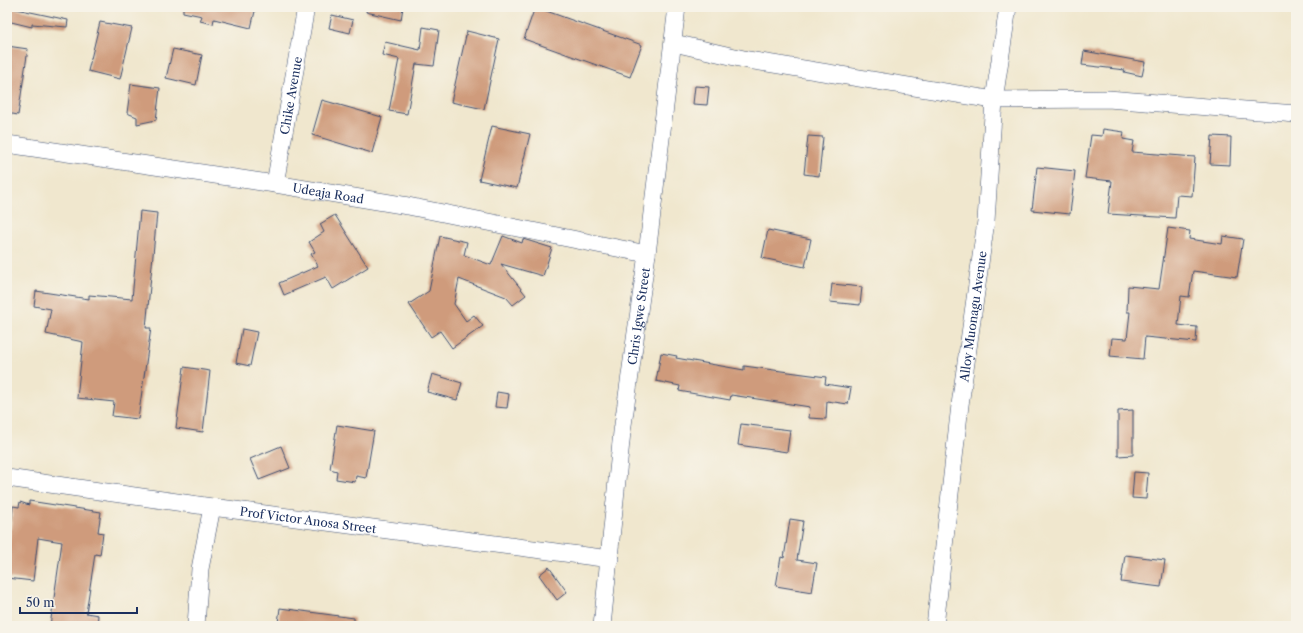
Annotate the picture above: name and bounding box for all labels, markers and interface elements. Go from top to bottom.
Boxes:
street label: Chike Avenue [276,55,305,136]
street label: Udeaja Road [292,180,366,206]
street label: Alloy Muonagu Avenue [956,249,989,384]
street label: Chris Igwe Street [624,266,653,366]
street label: Prof Victor Anosa Street [239,503,378,536]
scale bar [20,589,137,615]
text: 50 m [26,595,55,610]

